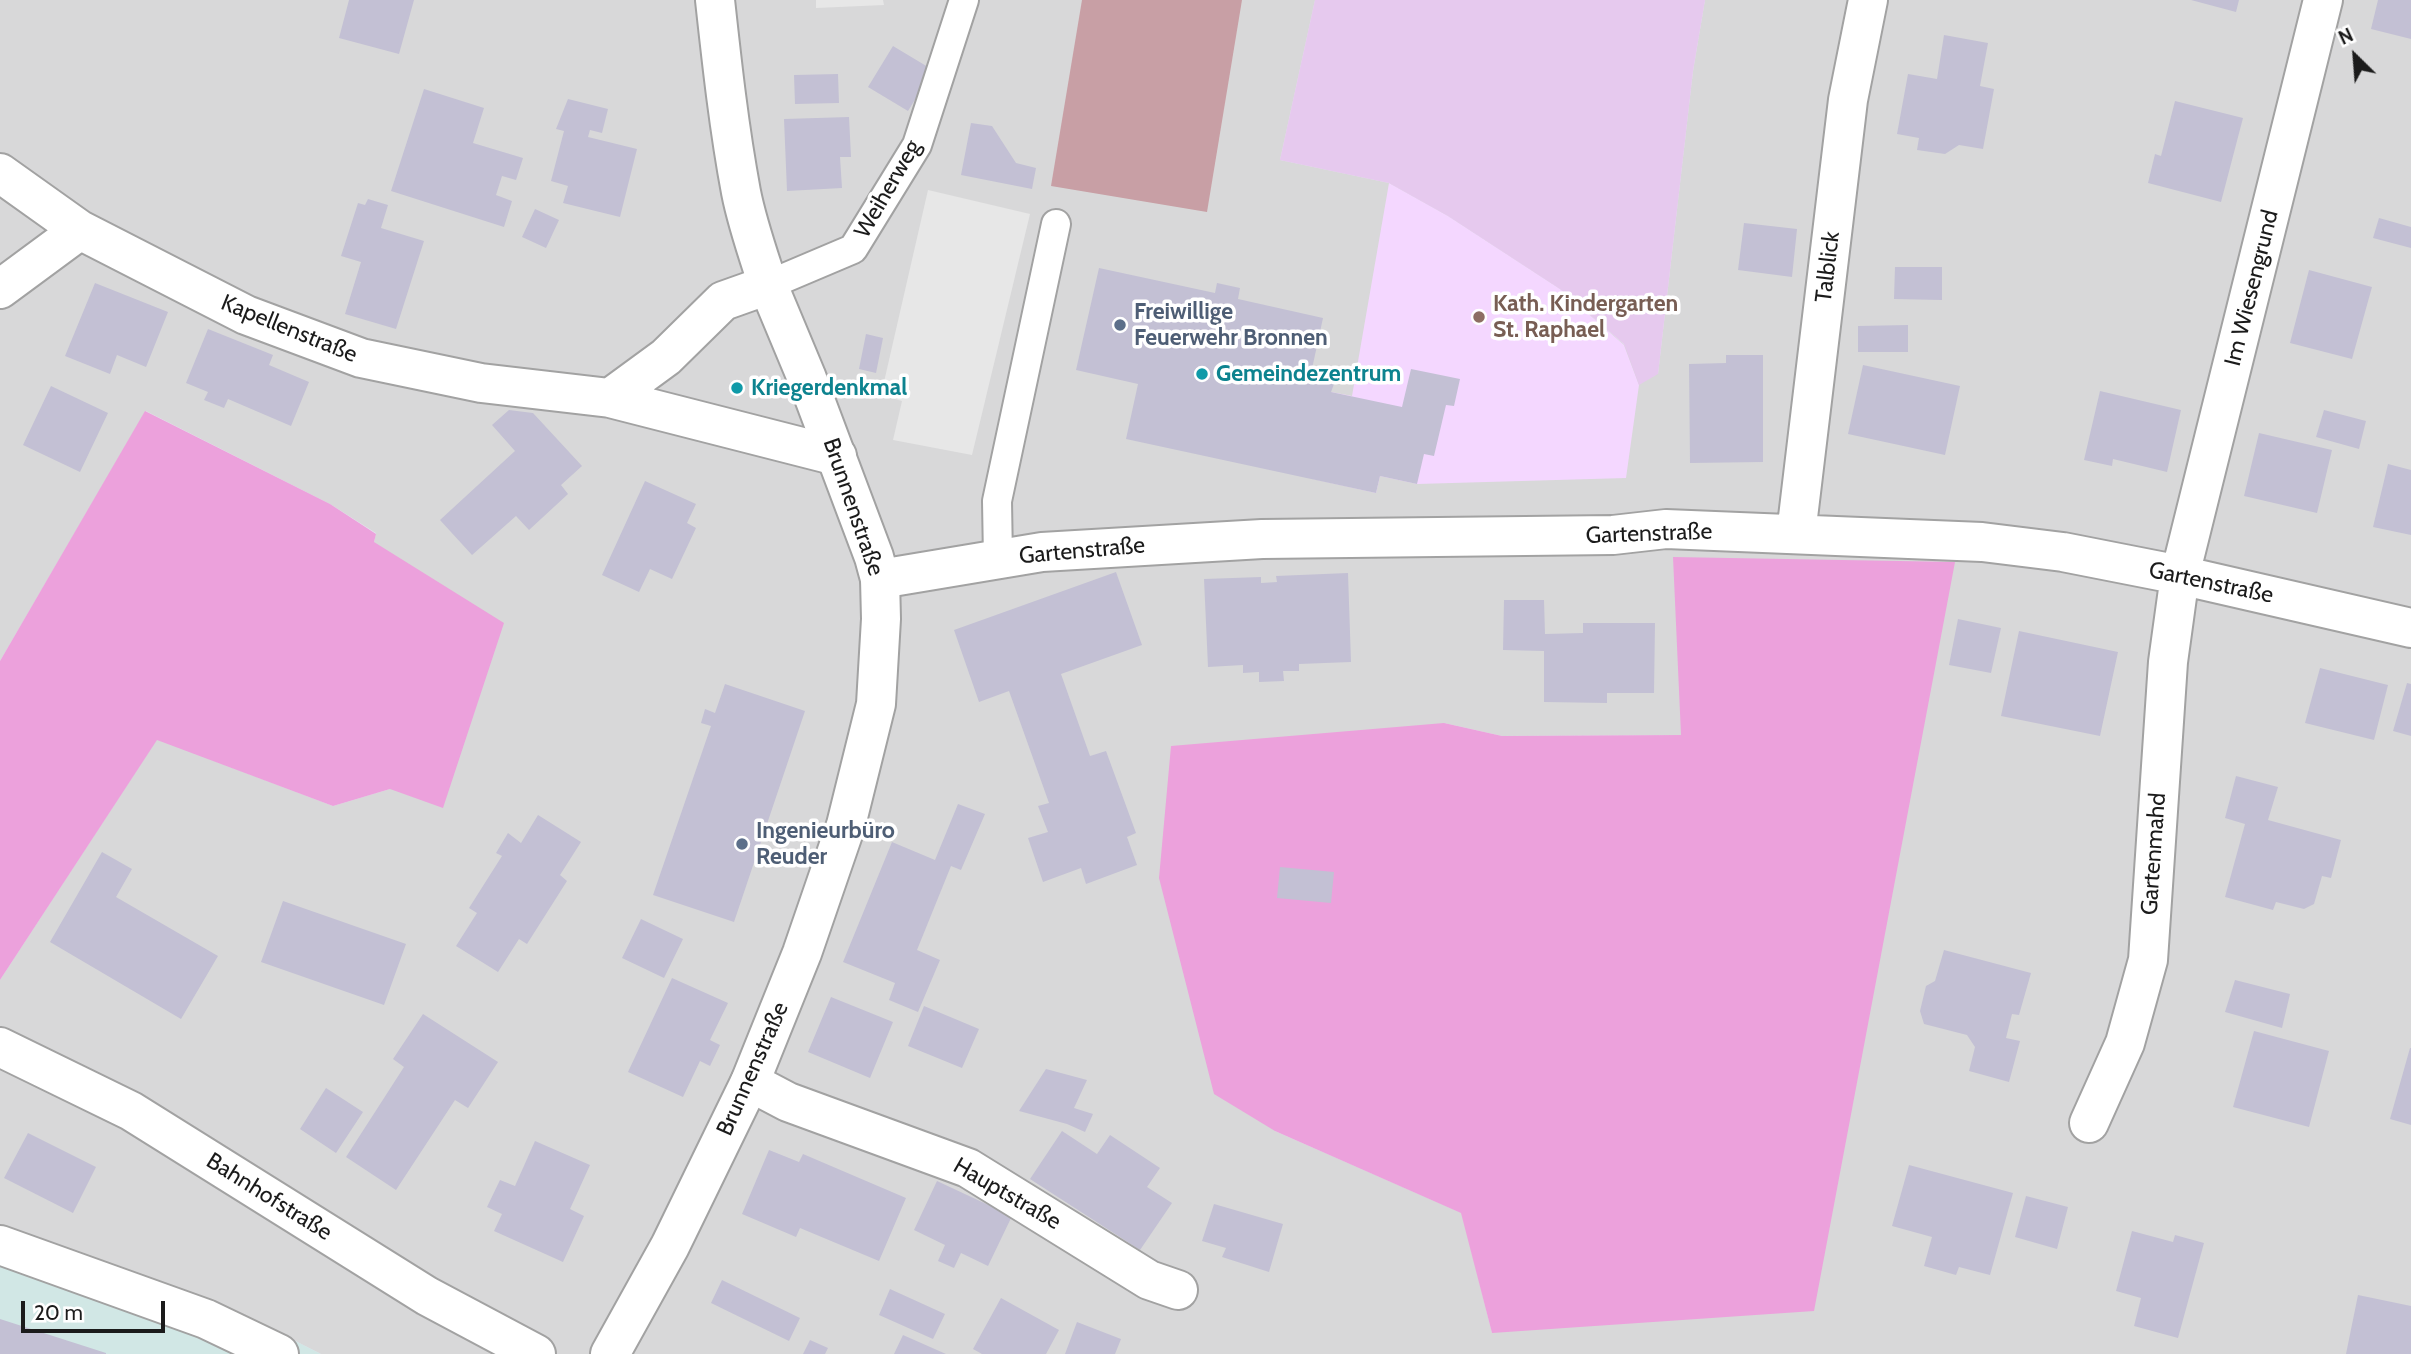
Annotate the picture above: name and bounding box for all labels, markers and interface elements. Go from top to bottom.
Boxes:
north arrow [2320,21,2390,91]
text: N [2335,23,2357,50]
street label: Weiherweg [849,135,927,243]
street label: Im Wiesengrund [2219,207,2285,369]
street label: Talblick [1810,230,1846,304]
street label: Kapellenstraße [217,289,361,369]
place label: Kath. Kindergarten St. Raphael [1493,290,1678,344]
place label: Freiwillige Feuerwehr Bronnen [1134,298,1328,352]
marker: Kath. Kindergarten St. Raphael [1471,309,1487,325]
marker: Freiwillige Feuerwehr Bronnen [1112,317,1128,333]
place label: Gemeindezentrum [1216,360,1401,388]
marker: Gemeindezentrum [1194,366,1210,382]
place label: Kriegerdenkmal [751,374,907,402]
marker: Kriegerdenkmal [729,380,745,396]
street label: Brunnenstraße [817,435,889,579]
street label: Gartenstraße [1585,518,1713,550]
street label: Gartenstraße [1018,532,1146,570]
street label: Gartenstraße [2146,556,2276,610]
street label: Gartenmahd [2136,792,2172,916]
place label: Ingenieurbüro Reuder [756,817,895,871]
marker: Ingenieurbüro Reuder [734,836,750,852]
street label: Brunnenstraße [711,998,795,1140]
street label: Bahnhofstraße [201,1147,337,1247]
street label: Hauptstraße [948,1152,1066,1236]
scale bar [24,1288,168,1332]
text: 20 m [34,1300,83,1325]

